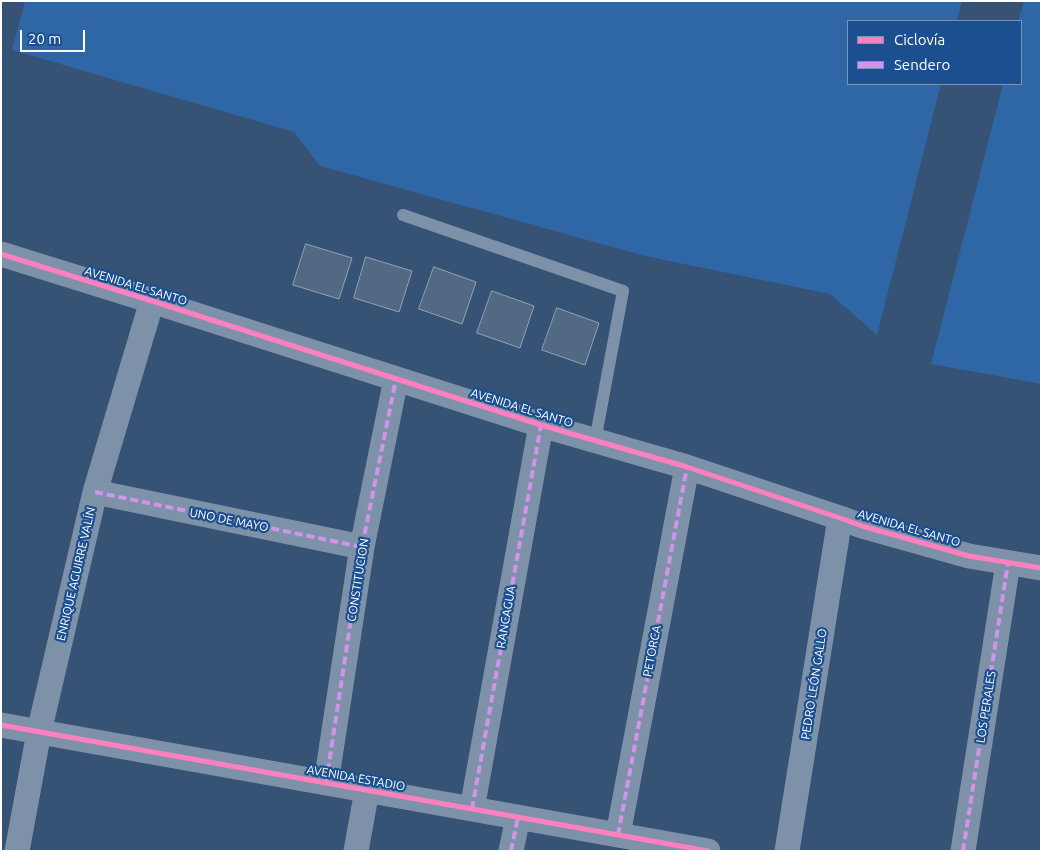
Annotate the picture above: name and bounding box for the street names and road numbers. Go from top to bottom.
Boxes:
street label: AVENIDA EL SANTO [83,264,189,308]
street label: AVENIDA EL SANTO [469,386,575,430]
street label: UNO DE MAYO [188,505,270,535]
street label: ENRIQUE AGUIRRE VALÍN [54,506,98,642]
street label: AVENIDA EL SANTO [856,506,962,550]
street label: CONSTITUCION [344,537,372,623]
street label: RANCAGUA [493,585,519,649]
street label: PETORCA [640,624,664,678]
street label: PEDRO LEÓN GALLO [798,628,830,740]
street label: LOS PERALES [973,670,999,744]
street label: AVENIDA ESTADIO [306,762,406,794]

